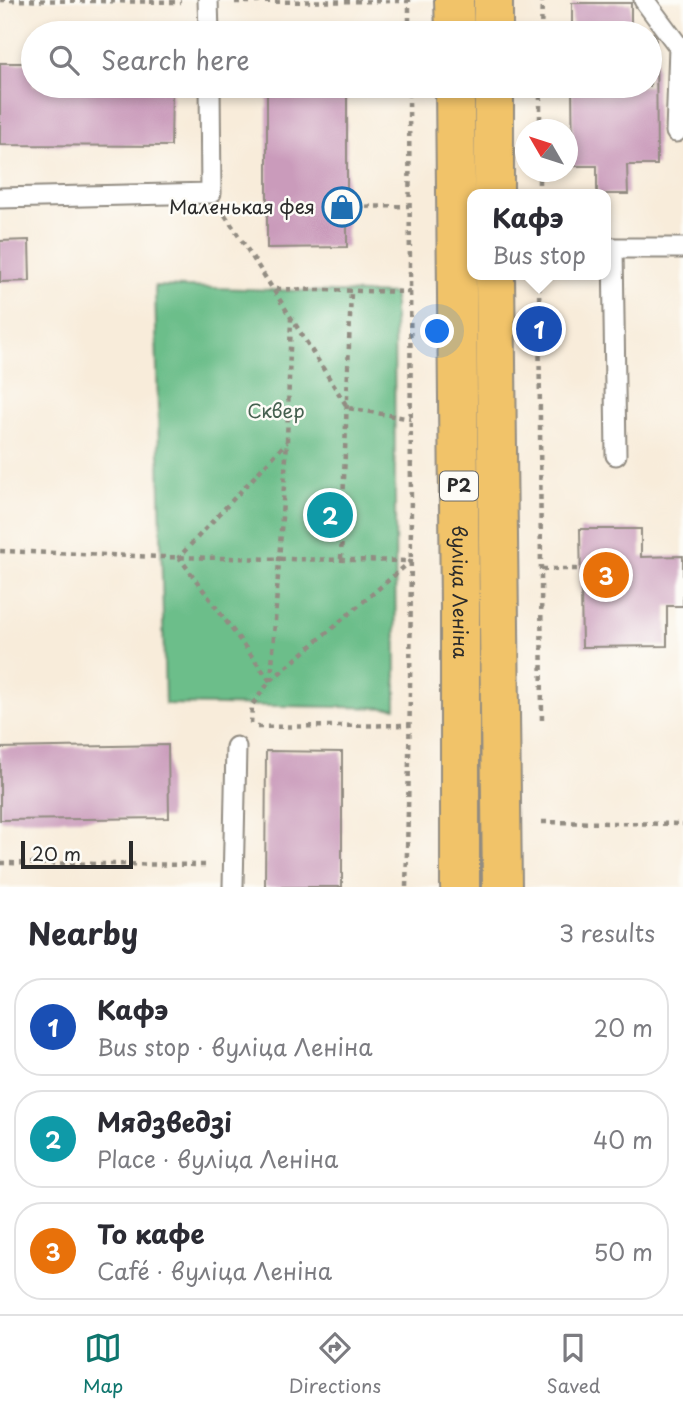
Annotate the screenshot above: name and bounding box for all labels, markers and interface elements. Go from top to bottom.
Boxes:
search box [21,21,662,98]
text: Search here [101,40,250,79]
icon: search [45,41,83,79]
north arrow [515,119,578,182]
shop icon: Маленькая фея [321,186,363,228]
popup [467,189,611,280]
place label: Маленькая фея [169,192,315,220]
text: Кафэ [492,198,563,237]
text: Bus stop [492,237,586,272]
pin: 1 [516,303,562,355]
your location [420,314,454,348]
park label: Сквер [247,396,305,424]
road number: Р2 [440,472,478,500]
pin: 2 [307,489,353,541]
street label: вуліца Леніна [446,525,475,659]
pin: 3 [583,549,629,601]
scale bar [21,838,133,870]
text: 20 m [32,839,81,867]
text: Nearby [28,910,138,955]
text: 3 results [559,915,655,950]
text: Кафэ [97,990,168,1029]
text: 1 [48,1010,59,1045]
text: 20 m [594,1010,653,1045]
text: Bus stop · вуліца Леніна [97,1029,373,1064]
text: Мядзведзі [97,1102,232,1141]
text: 2 [45,1122,61,1157]
text: 40 m [593,1122,653,1157]
text: Place · вуліца Леніна [97,1141,338,1176]
text: То кафе [97,1214,205,1253]
text: 3 [45,1234,61,1269]
text: 50 m [593,1234,653,1269]
text: Café · вуліца Леніна [97,1253,332,1288]
tab: Map [83,1329,123,1399]
tab: Directions [289,1329,381,1399]
tab: Saved [546,1329,600,1399]

